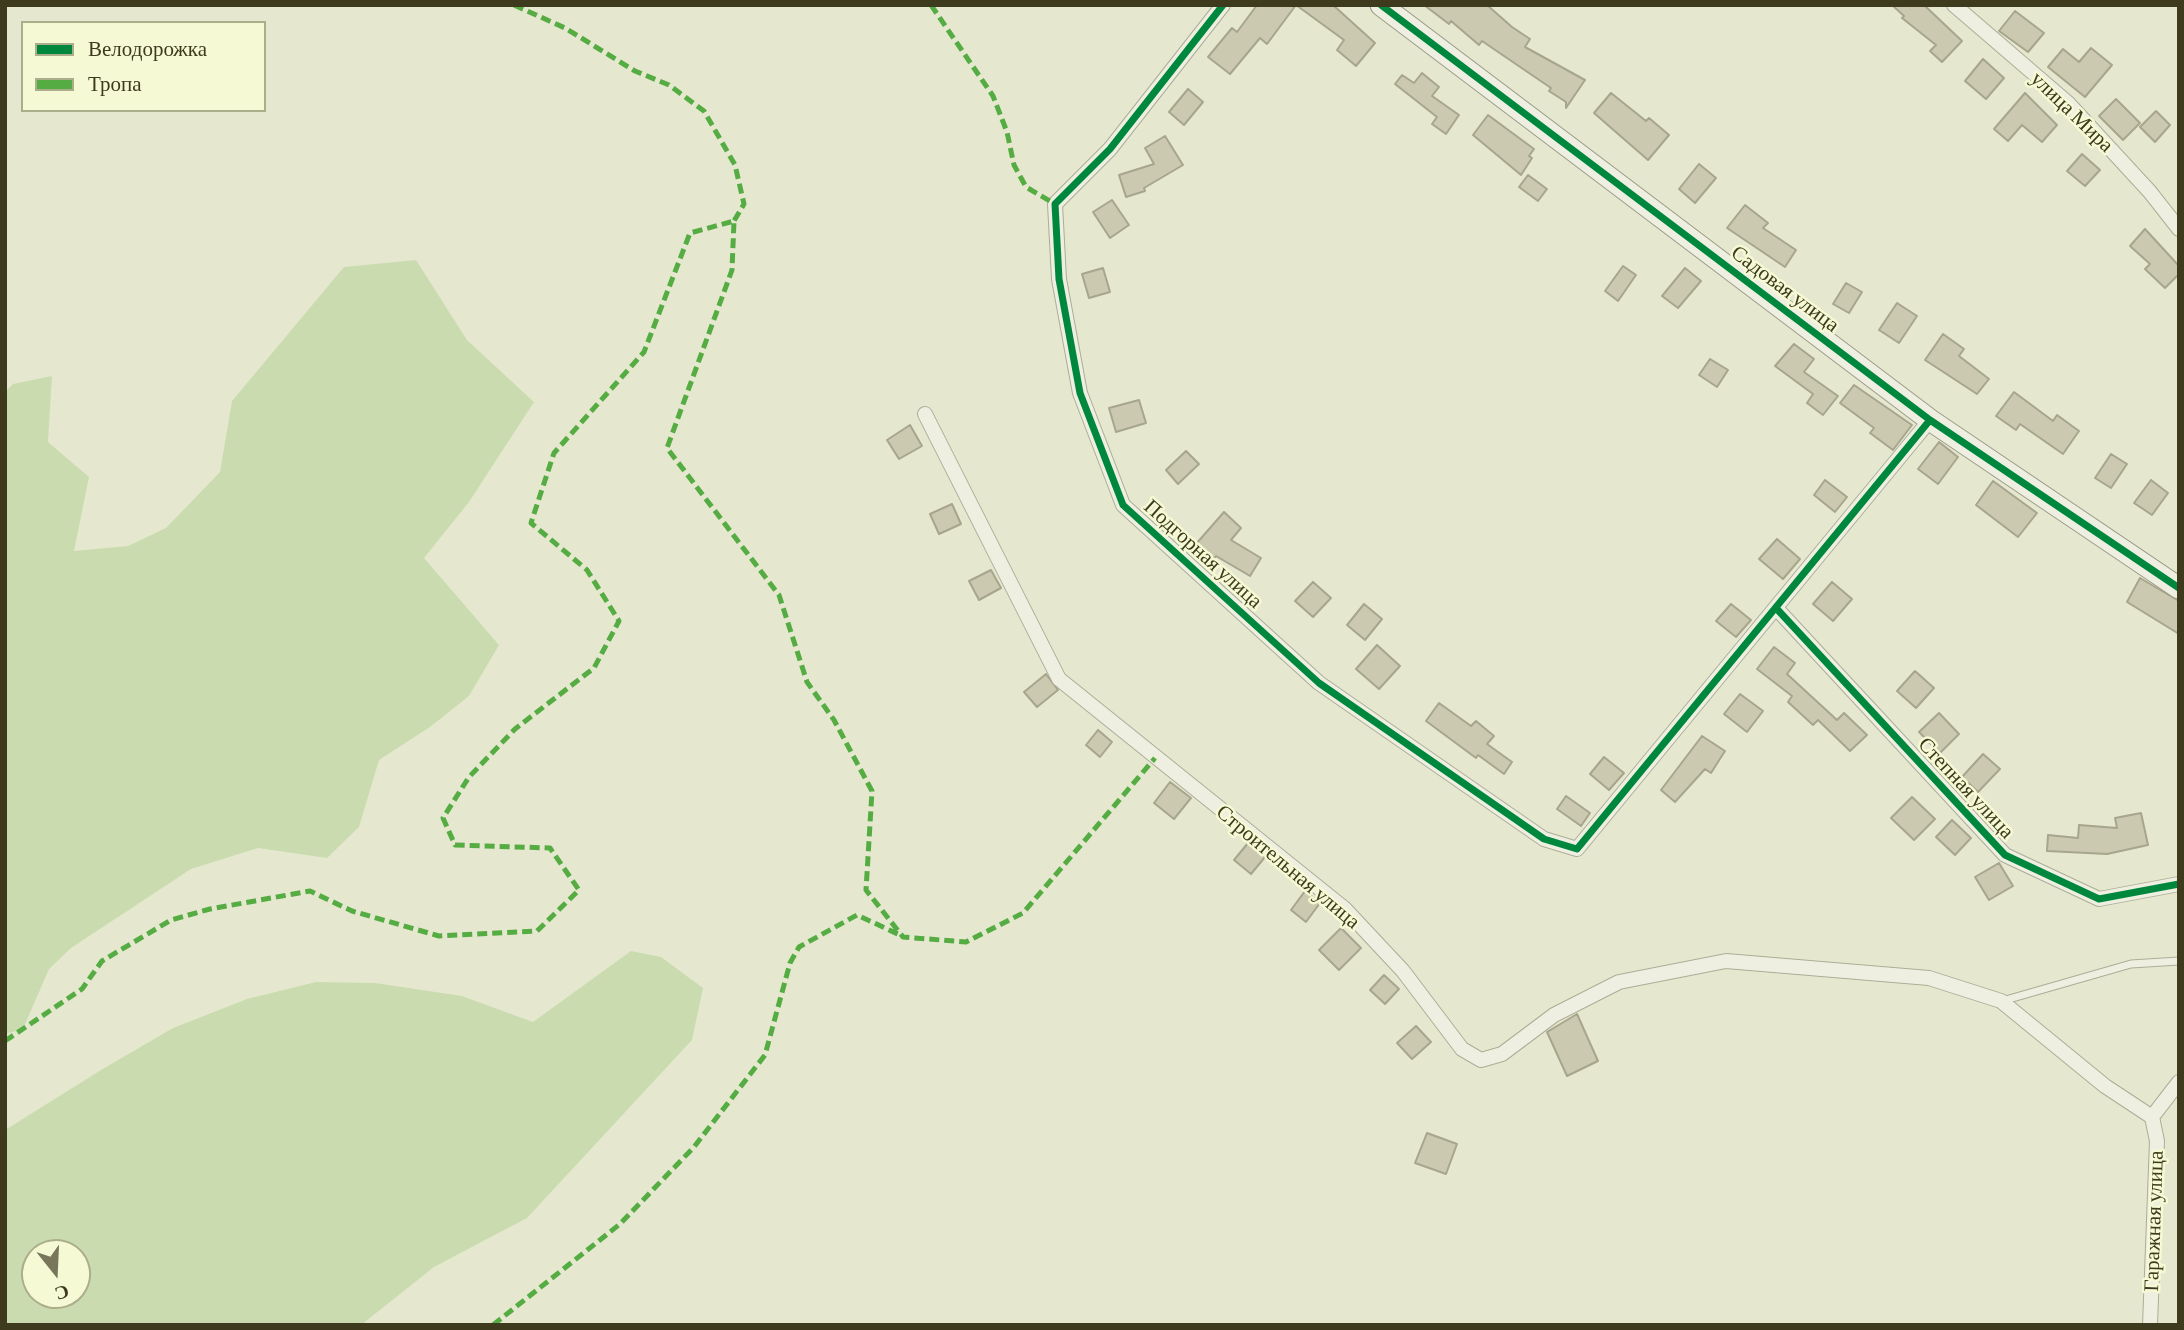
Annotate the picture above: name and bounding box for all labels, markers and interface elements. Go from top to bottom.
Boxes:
legend [21,21,266,112]
text: Велодорожка [88,37,207,61]
street label: улица Мира [2025,66,2119,158]
text: Тропа [88,72,142,96]
street label: Садовая улица [1726,240,1844,338]
street label: Подгорная улица [1139,494,1267,614]
street label: Степная улица [1913,732,2019,844]
street label: Строительная улица [1211,800,1365,934]
street label: Гаражная улица [2139,1150,2169,1292]
north arrow [21,1239,91,1309]
text: С [52,1280,72,1305]

